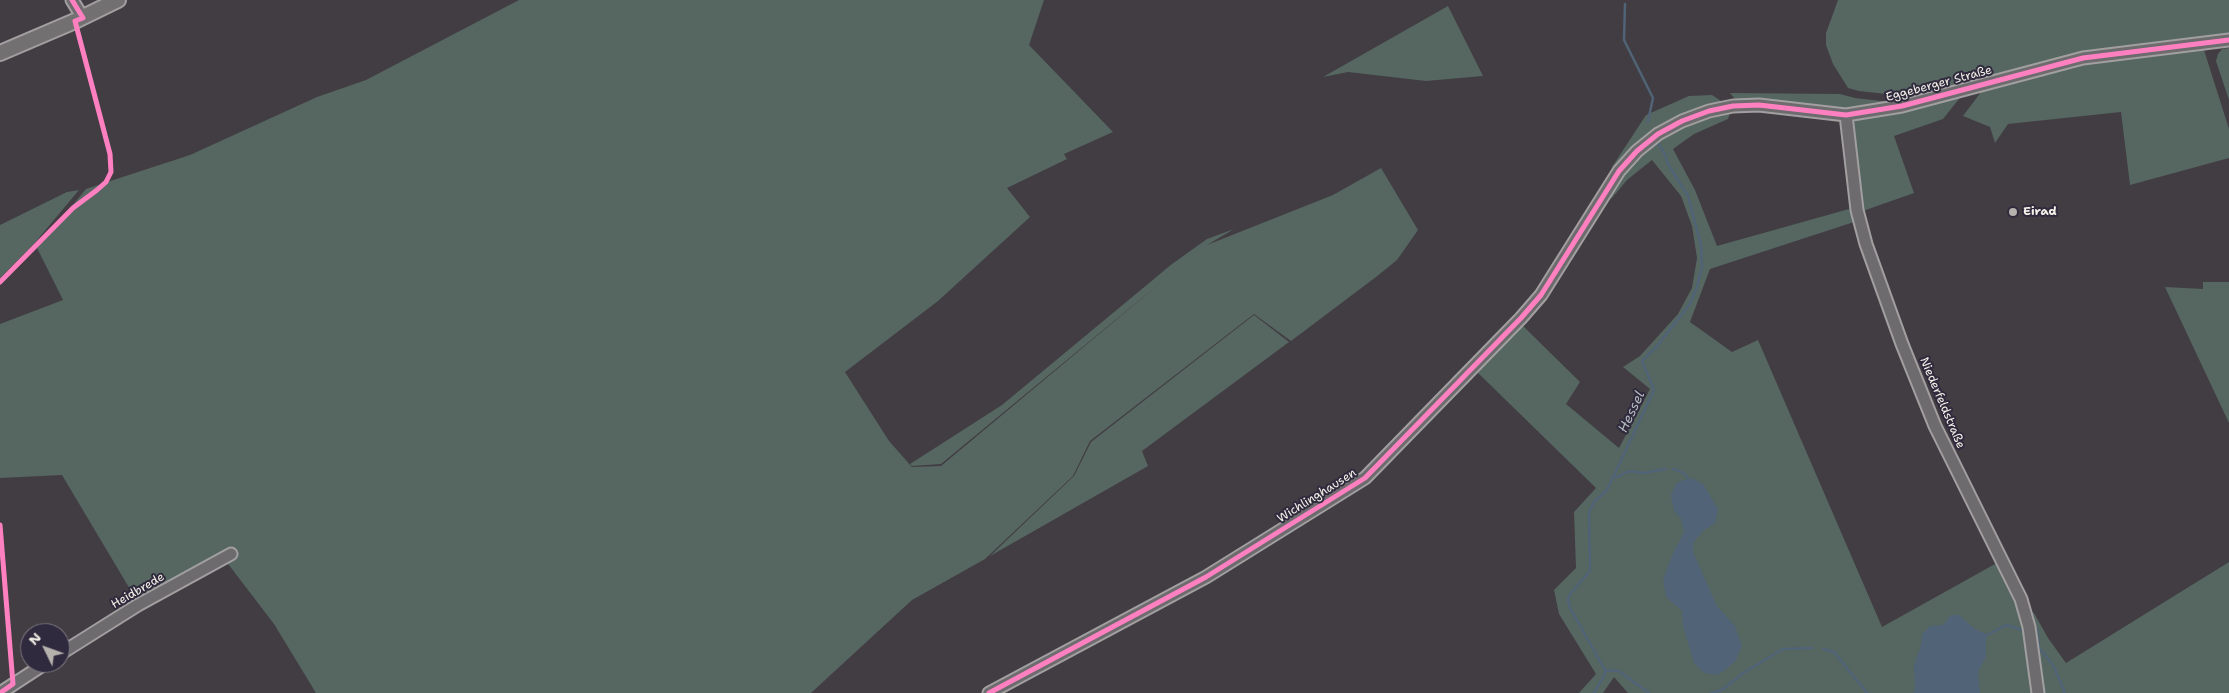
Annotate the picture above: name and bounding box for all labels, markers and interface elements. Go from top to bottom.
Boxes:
street label: Eggeberger Straße [1884,63,1994,105]
place label: Eirad [2023,205,2057,219]
marker: Eirad [2007,206,2019,218]
street label: Niederfeldstraße [1916,355,1968,451]
water label: Hessel [1615,389,1649,435]
street label: Wichlinghausen [1275,466,1359,526]
street label: Heidbrede [109,570,167,612]
north arrow [20,623,70,673]
text: N [24,628,45,649]

